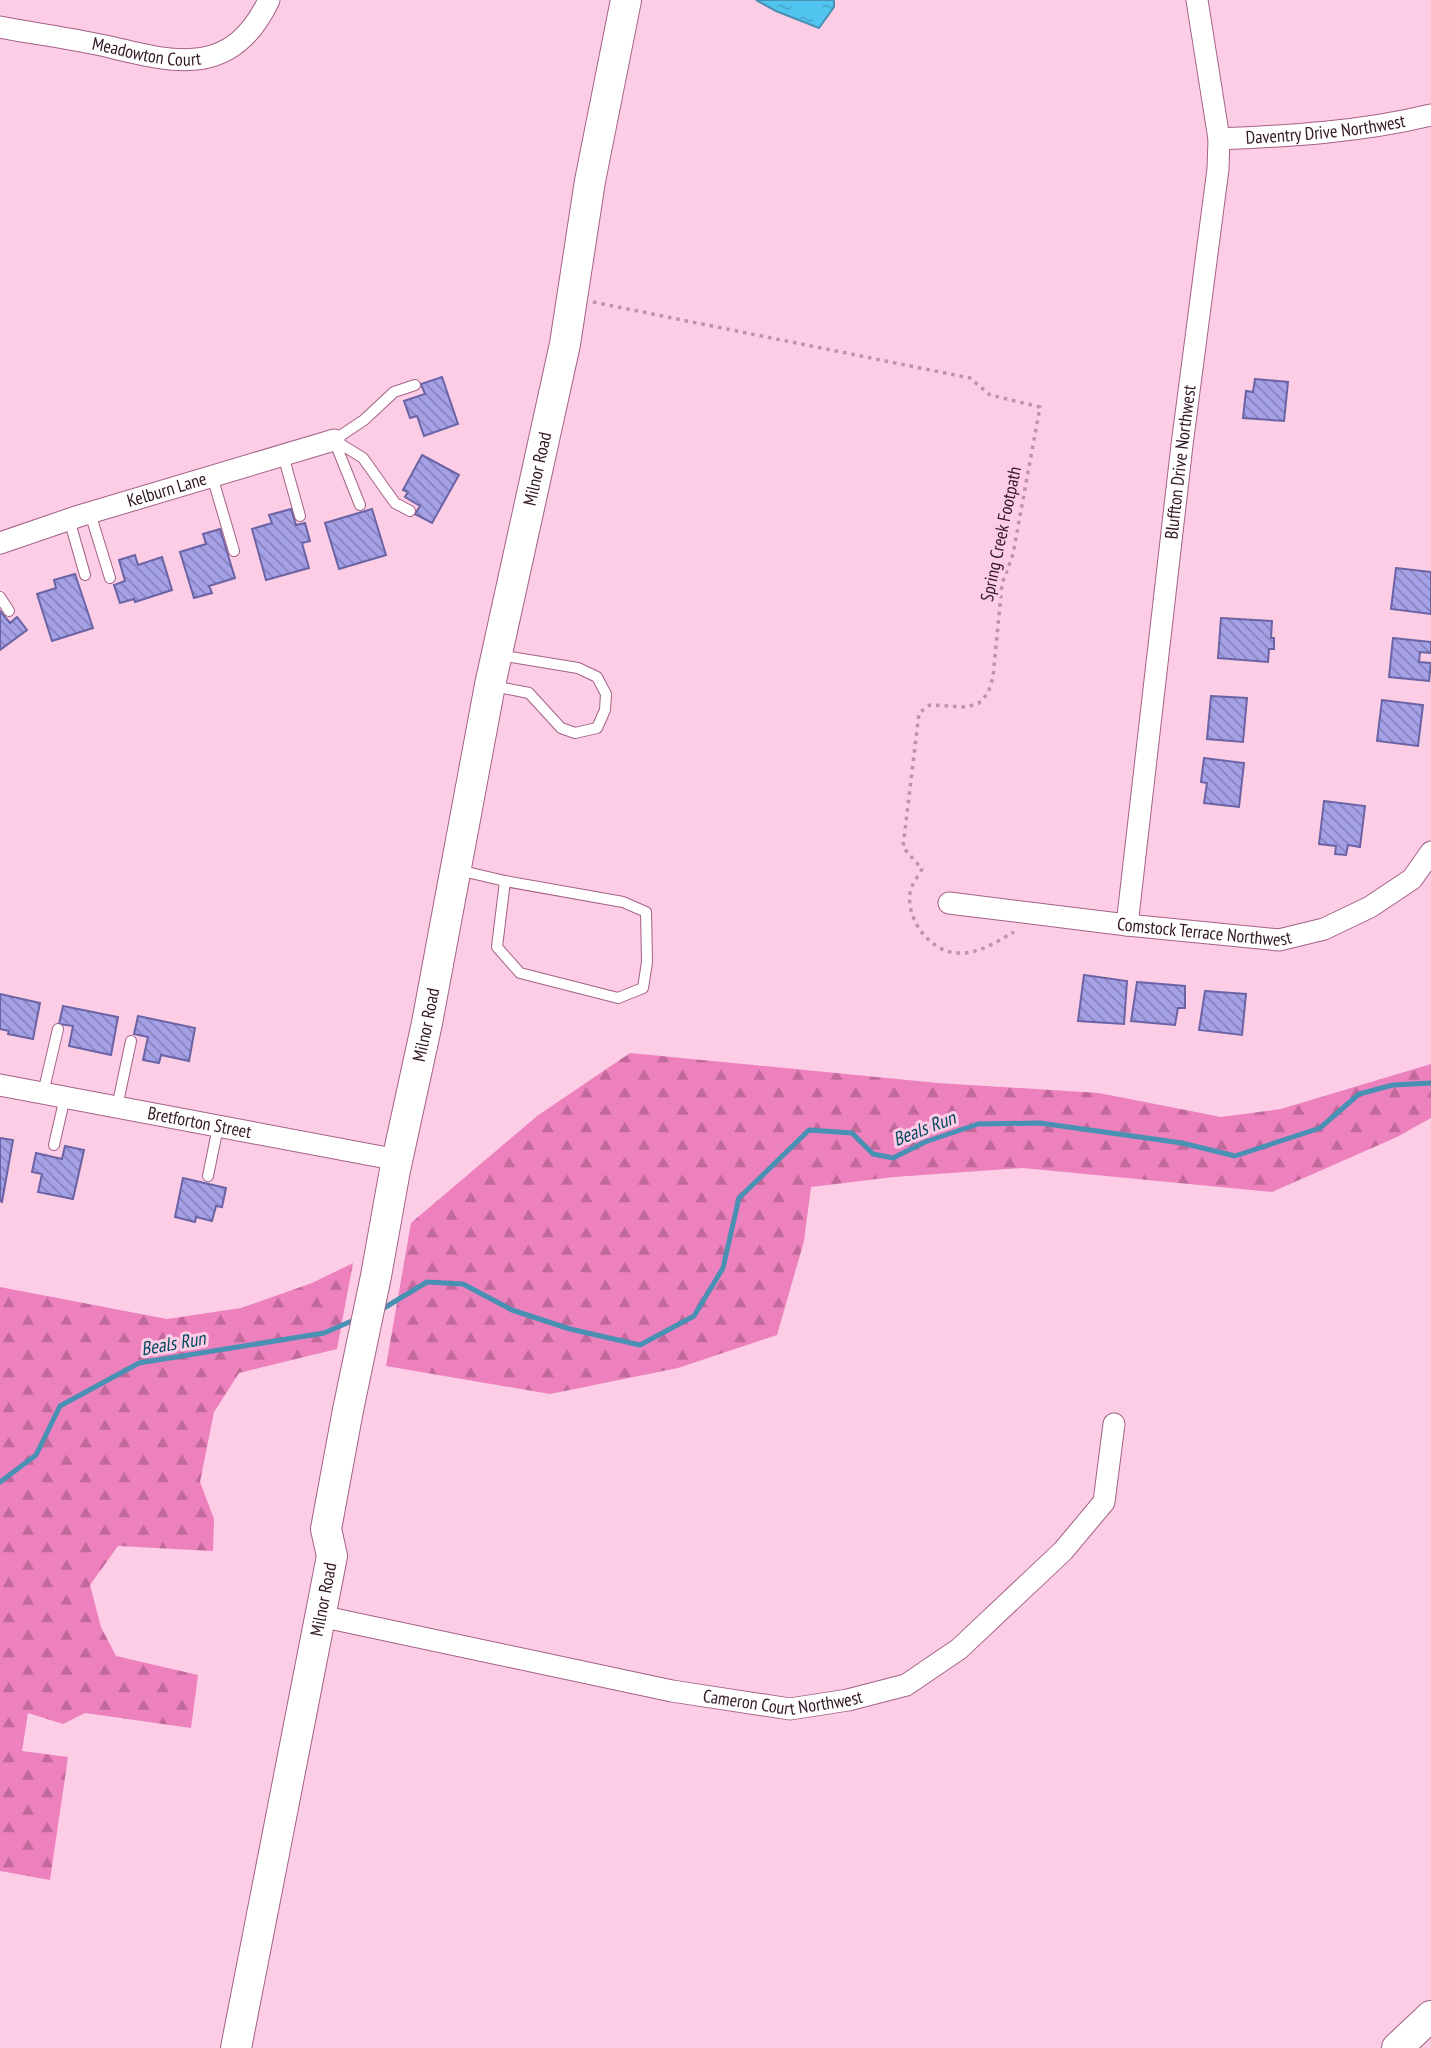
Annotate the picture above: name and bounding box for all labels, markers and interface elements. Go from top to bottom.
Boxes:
street label: Meadowton Court [90,32,202,71]
street label: Daventry Drive Northwest [1245,109,1407,149]
street label: Bluffton Drive Northwest [1159,383,1201,540]
street label: Milnor Road [518,430,556,508]
street label: Spring Creek Footpath [975,464,1026,604]
street label: Kelburn Lane [124,467,209,512]
street label: Comstock Terrace Northwest [1116,912,1294,951]
street label: Milnor Road [407,986,444,1064]
street label: Bretforton Street [146,1101,253,1143]
water label: Beals Run [889,1105,960,1151]
water label: Beals Run [139,1325,209,1360]
street label: Milnor Road [305,1560,341,1638]
street label: Cameron Court Northwest [702,1684,865,1720]

